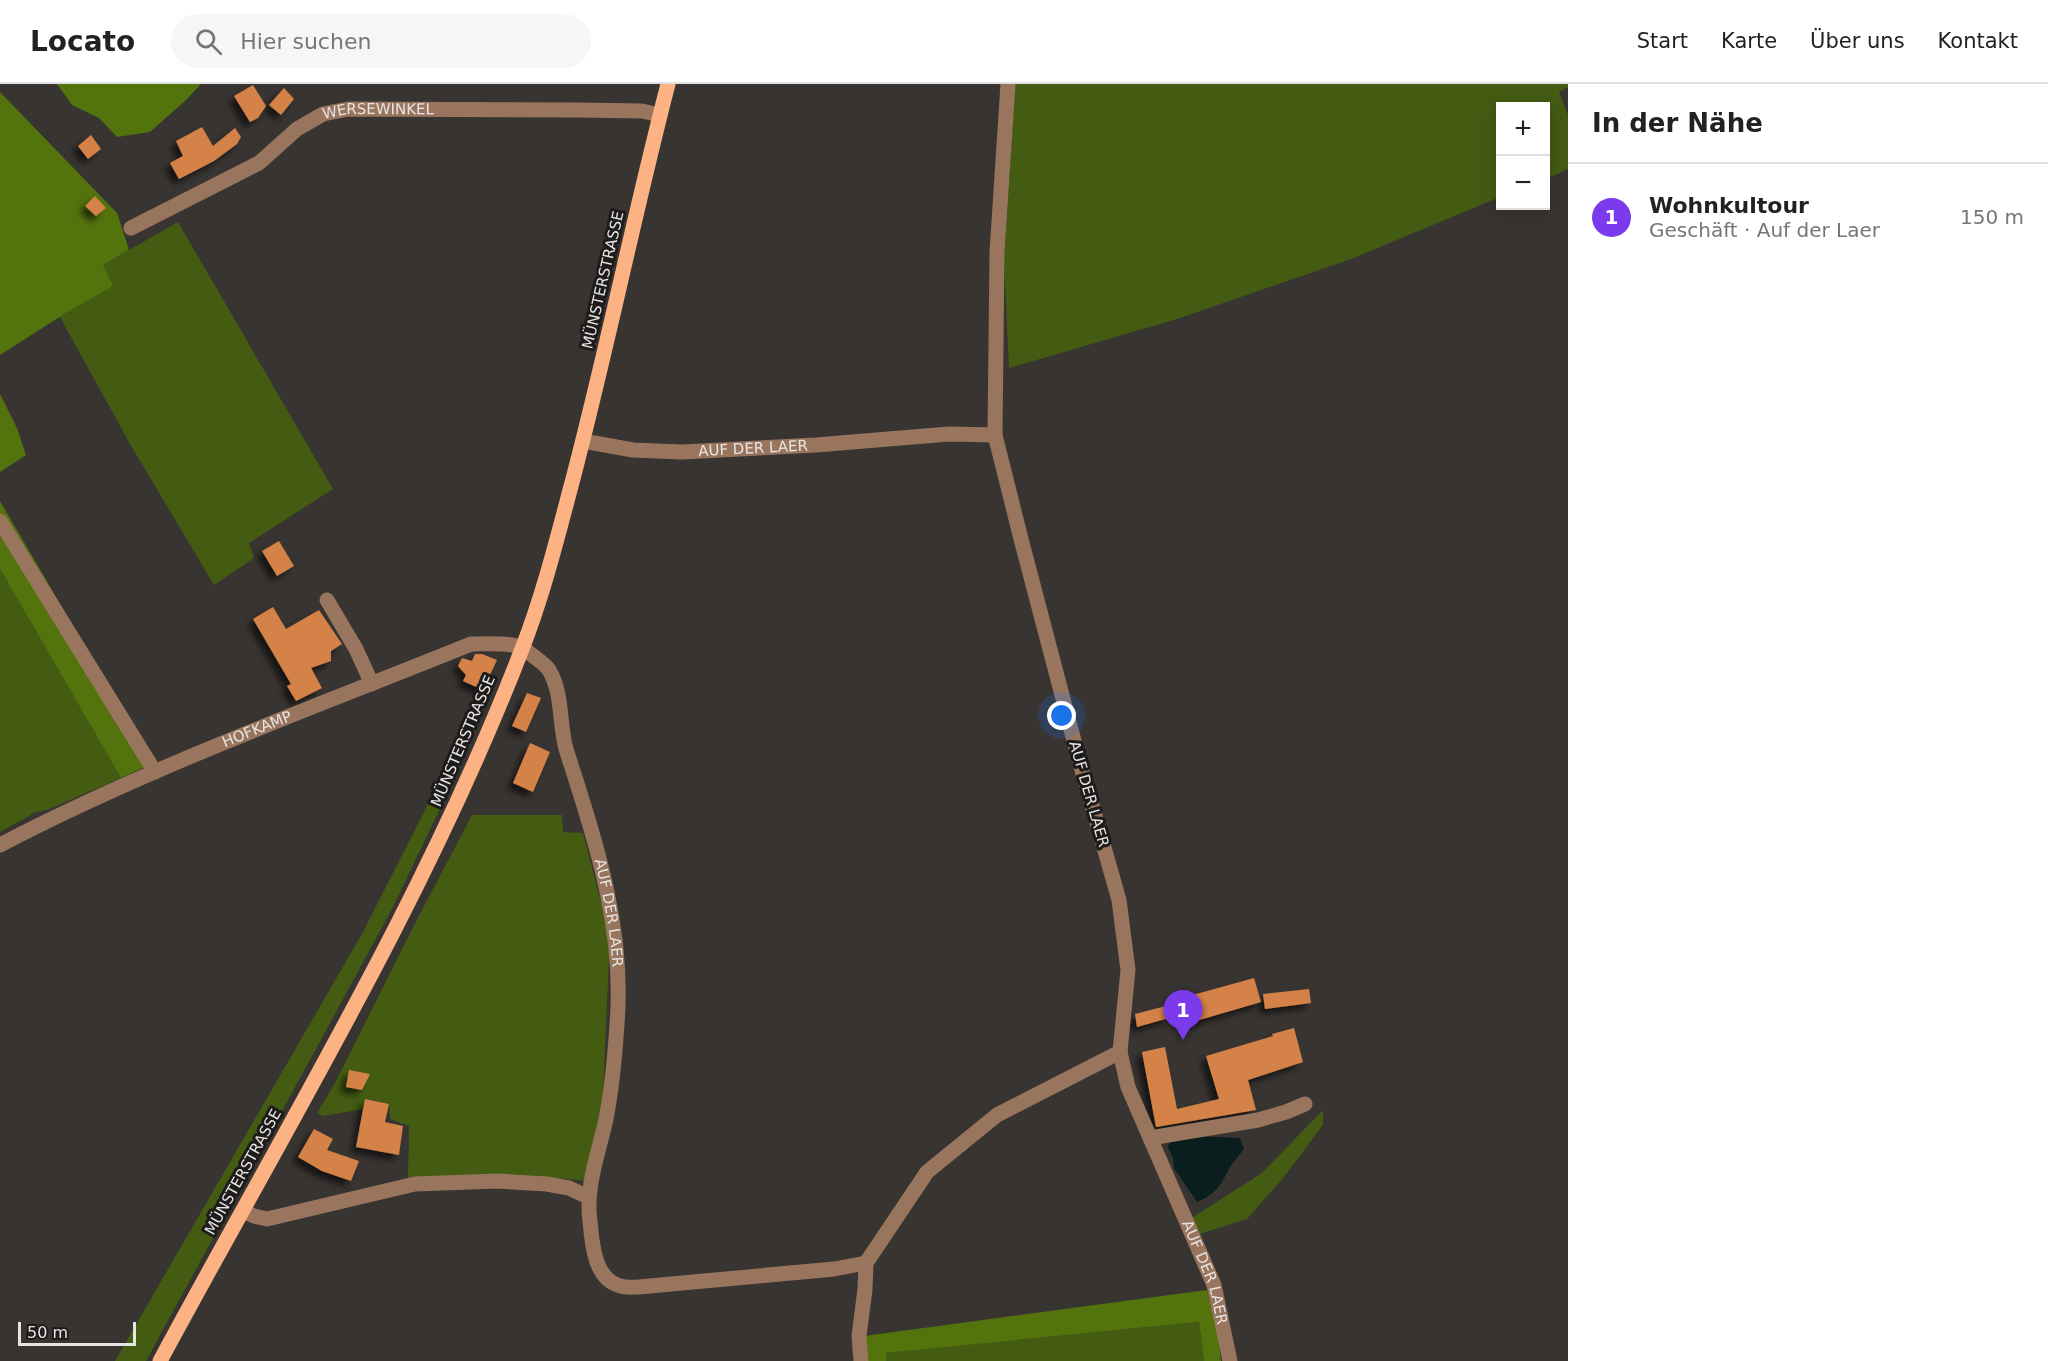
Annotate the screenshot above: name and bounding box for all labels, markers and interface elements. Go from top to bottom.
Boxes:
search box [171,14,591,68]
text: Locato [30,25,135,58]
icon: search [192,25,225,58]
text: Hier suchen [240,29,371,54]
text: Start [1637,29,1688,53]
text: Karte [1721,29,1777,53]
text: Über uns [1810,29,1905,53]
text: Kontakt [1938,29,2018,53]
street label: WERSEWINKEL [321,100,435,123]
map controls [1496,102,1550,210]
button: + [1496,102,1550,156]
text: In der Nähe [1592,108,1763,138]
button: − [1496,156,1550,210]
text: Wohnkultour [1649,193,1809,218]
text: 1 [1605,205,1618,229]
text: 150 m [1960,205,2024,229]
street label: MÜNSTERSTRASSE [577,209,628,351]
text: Geschäft · Auf der Laer [1649,218,1880,242]
street label: AUF DER LAER [698,436,808,460]
street label: MÜNSTERSTRASSE [426,672,499,809]
your location [1047,701,1076,730]
street label: HOFKAMP [219,707,294,751]
street label: AUF DER LAER [1065,739,1113,849]
street label: AUF DER LAER [591,857,627,968]
pin: 1 [1164,990,1202,1040]
street label: MÜNSTERSTRASSE [200,1105,285,1238]
street label: AUF DER LAER [1178,1217,1231,1326]
scale bar [18,1319,136,1346]
text: 50 m [27,1323,68,1342]

